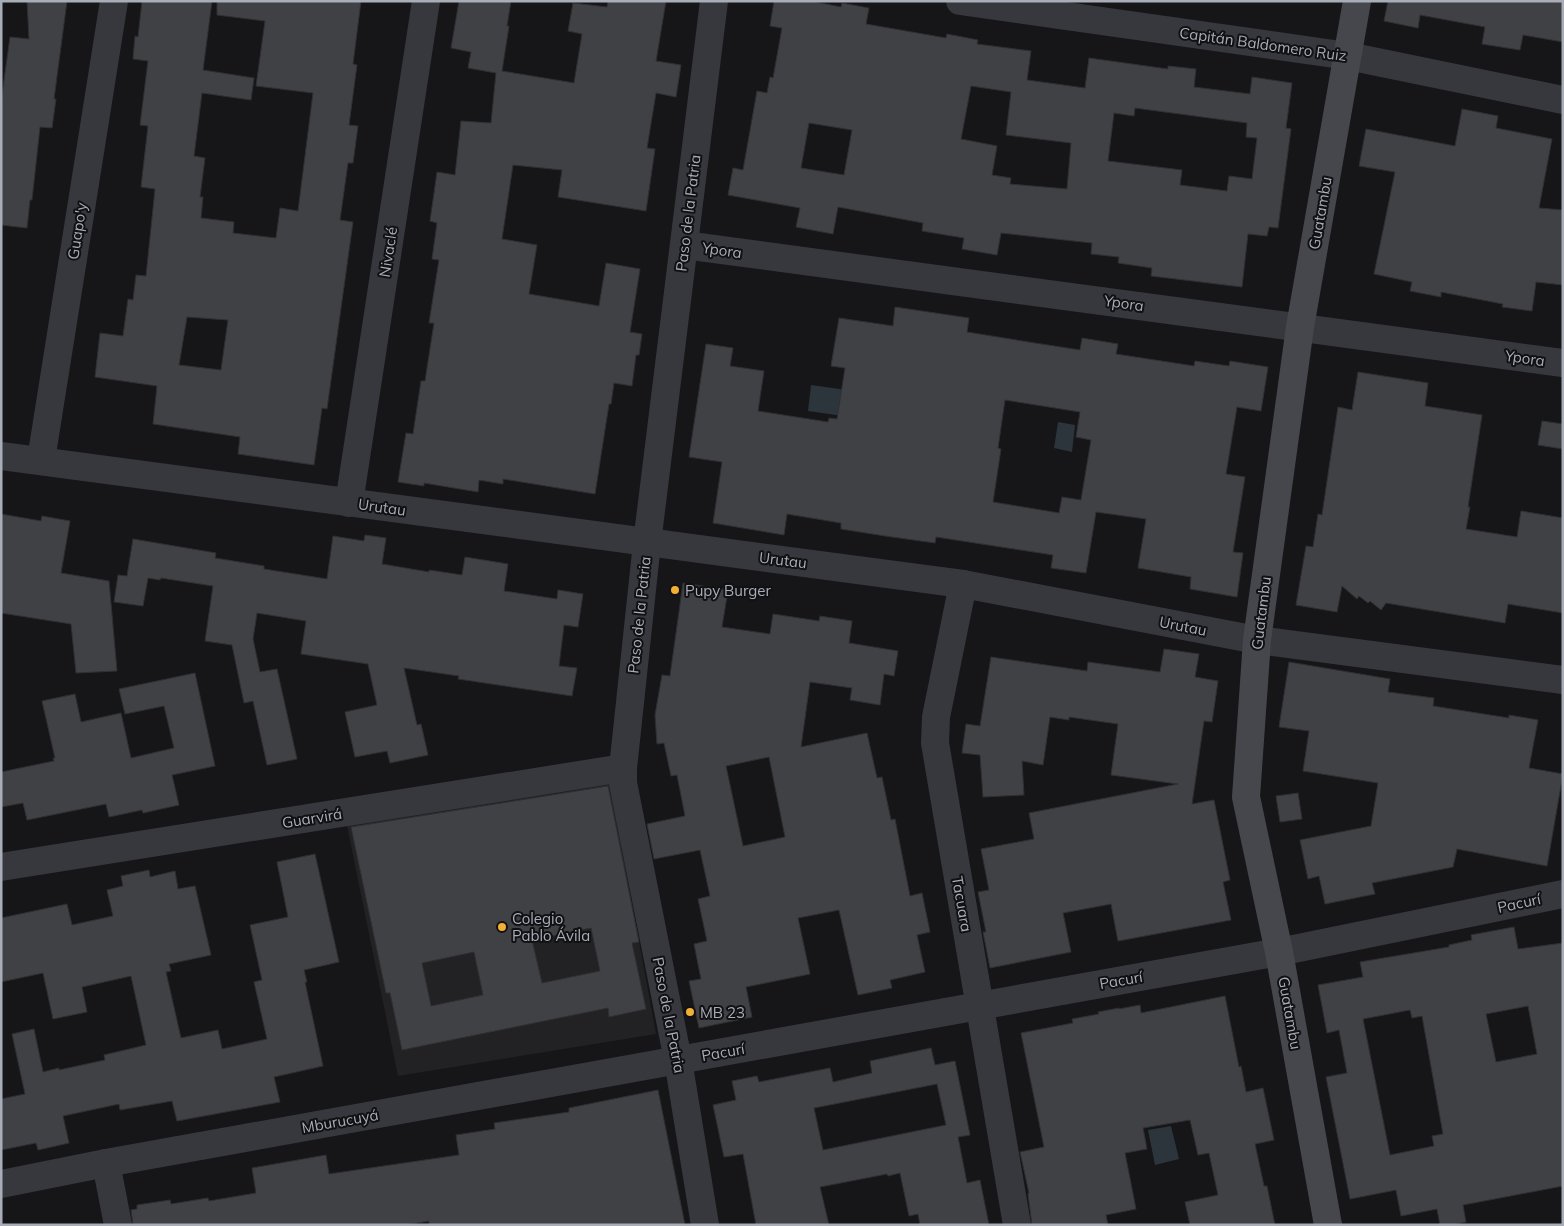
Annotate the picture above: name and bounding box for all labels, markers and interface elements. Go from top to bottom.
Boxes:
street label: Capitán Baldomero Ruiz [1178,23,1348,65]
street label: Paso de la Patria [671,153,705,273]
street label: Guatambu [1304,175,1336,251]
street label: Guapo'y [63,201,91,261]
street label: Nivaclé [375,225,401,279]
street label: Ypora [700,238,743,262]
street label: Ypora [1102,291,1145,315]
street label: Ypora [1503,346,1546,370]
street label: Urutau [357,494,407,520]
street label: Urutau [758,548,808,572]
street label: Paso de la Patria [623,556,655,674]
street label: Guatambu [1247,575,1275,651]
place label: Pupy Burger [685,581,772,600]
marker: Pupy Burger [669,584,681,596]
street label: Urutau [1158,612,1208,640]
street label: Guarvirá [281,804,343,832]
street label: Tacuara [948,875,976,933]
street label: Pacurí [1496,889,1544,917]
place label: Colegio Pablo Ávila [512,909,590,945]
marker: Colegio Pablo Ávila [496,921,508,933]
street label: Paso de la Patria [648,955,690,1075]
street label: Pacurí [1098,967,1145,993]
street label: Guatambu [1274,975,1306,1051]
place label: MB 23 [700,1003,745,1022]
marker: MB 23 [684,1006,696,1018]
street label: Pacurí [700,1039,747,1065]
street label: Mburucuyá [300,1105,380,1137]

